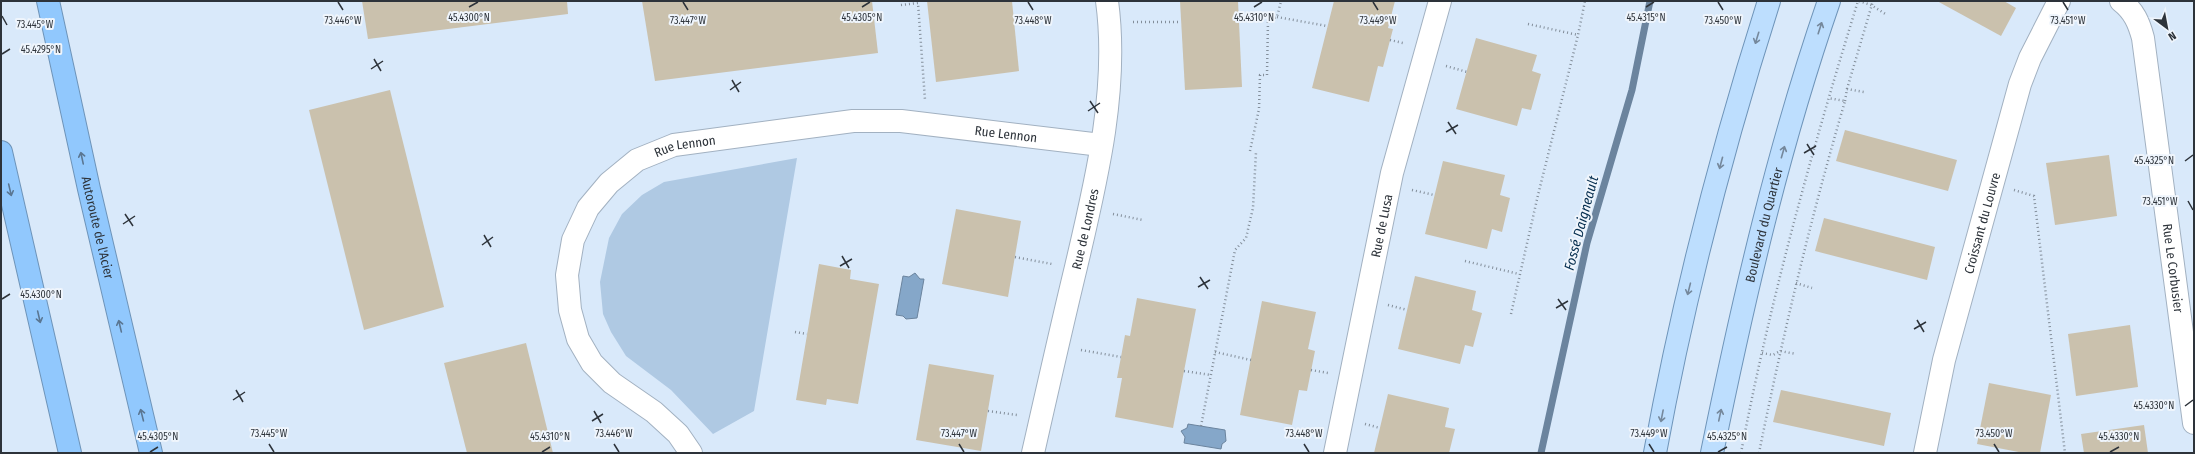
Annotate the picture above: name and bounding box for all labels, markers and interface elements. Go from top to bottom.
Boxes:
north arrow [2147,8,2187,48]
text: 45.4300°N [448,12,490,24]
text: 45.4305°N [842,12,882,24]
text: 45.4310°N [1234,12,1274,24]
text: 45.4315°N [1626,12,1666,24]
text: 73.446°W [325,15,362,27]
text: 73.447°W [670,15,707,27]
text: 73.448°W [1014,15,1052,27]
text: 73.449°W [1360,15,1397,27]
text: 73.450°W [1705,15,1742,27]
text: 73.451°W [2050,15,2086,27]
text: 73.445°W [17,19,54,31]
one-way arrow [1817,21,1824,34]
text: N [2166,29,2178,43]
one-way arrow [1753,32,1761,44]
text: 45.4295°N [21,44,61,56]
street label: Rue Lennon [974,123,1038,145]
street label: Rue Lennon [652,133,717,160]
one-way arrow [1780,146,1787,159]
one-way arrow [78,152,86,165]
text: 45.4325°N [2134,155,2174,167]
one-way arrow [1717,156,1724,169]
street label: Boulevard du Quartier [1742,165,1786,284]
street label: Croissant du Louvre [1961,171,2003,276]
water label: Fossé Daigneault [1561,173,1602,272]
street label: Autoroute de l'Acier [78,175,117,281]
one-way arrow [6,183,14,196]
street label: Rue de Londres [1069,187,1102,271]
street label: Rue de Lusa [1368,193,1396,259]
text: 73.451°W [2142,196,2178,208]
street label: Rue Le Corbusier [2160,223,2186,314]
one-way arrow [1685,282,1693,295]
text: 45.4300°N [20,289,62,301]
one-way arrow [35,310,43,323]
one-way arrow [116,320,124,333]
text: 45.4330°N [2134,400,2174,412]
one-way arrow [137,409,145,422]
one-way arrow [1658,409,1666,422]
one-way arrow [1716,409,1724,422]
text: 73.445°W [251,428,288,440]
text: 73.446°W [596,428,633,440]
text: 73.447°W [941,428,978,440]
text: 73.448°W [1285,428,1323,440]
text: 73.449°W [1631,428,1668,440]
text: 73.450°W [1976,428,2013,440]
text: 45.4305°N [138,431,178,443]
text: 45.4310°N [530,431,570,443]
text: 45.4325°N [1707,431,1747,443]
text: 45.4330°N [2099,431,2139,443]

